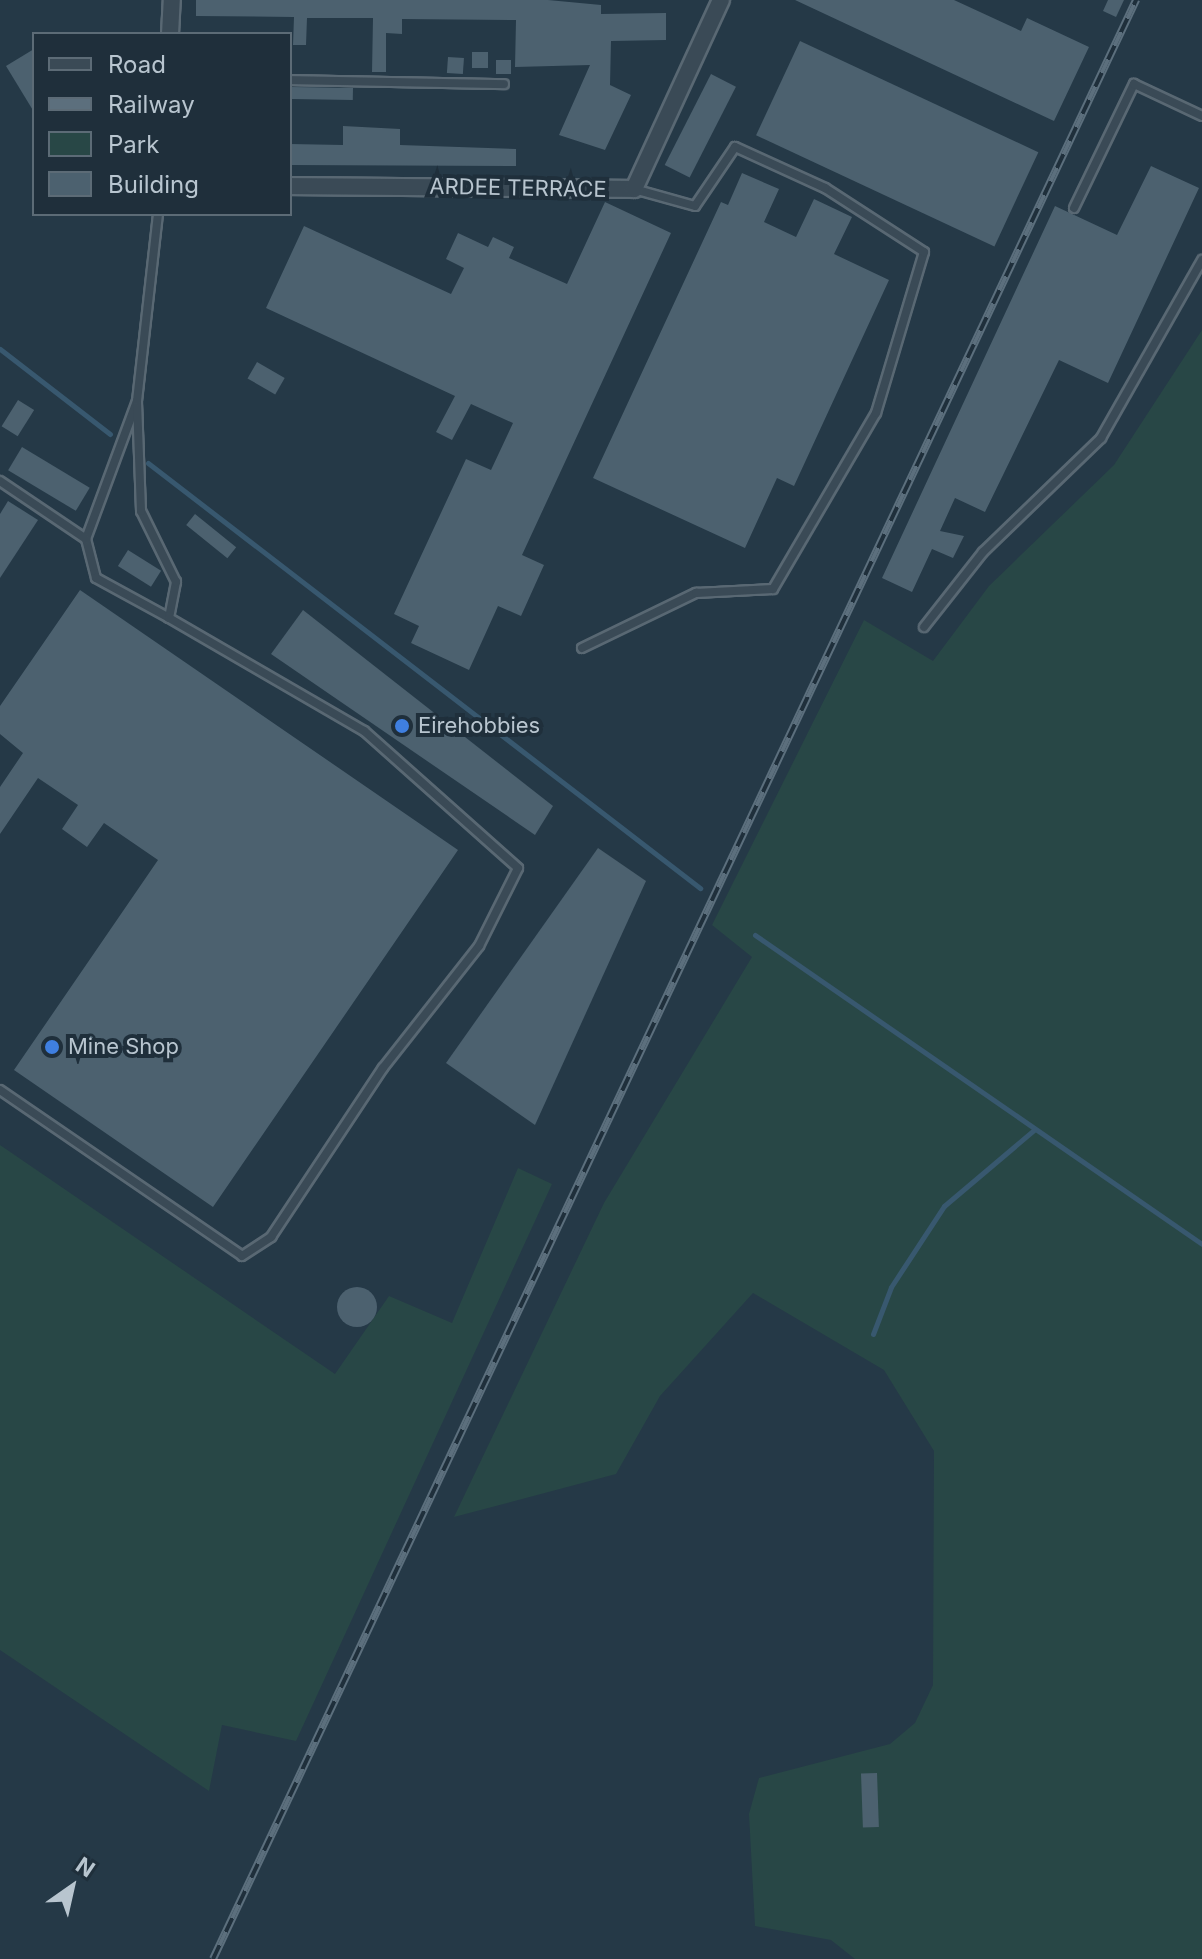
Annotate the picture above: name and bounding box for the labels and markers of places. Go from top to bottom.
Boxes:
place label: Eirehobbies [418,713,540,739]
marker: Eirehobbies [393,717,411,735]
place label: Mine Shop [68,1034,179,1060]
marker: Mine Shop [43,1038,61,1056]

